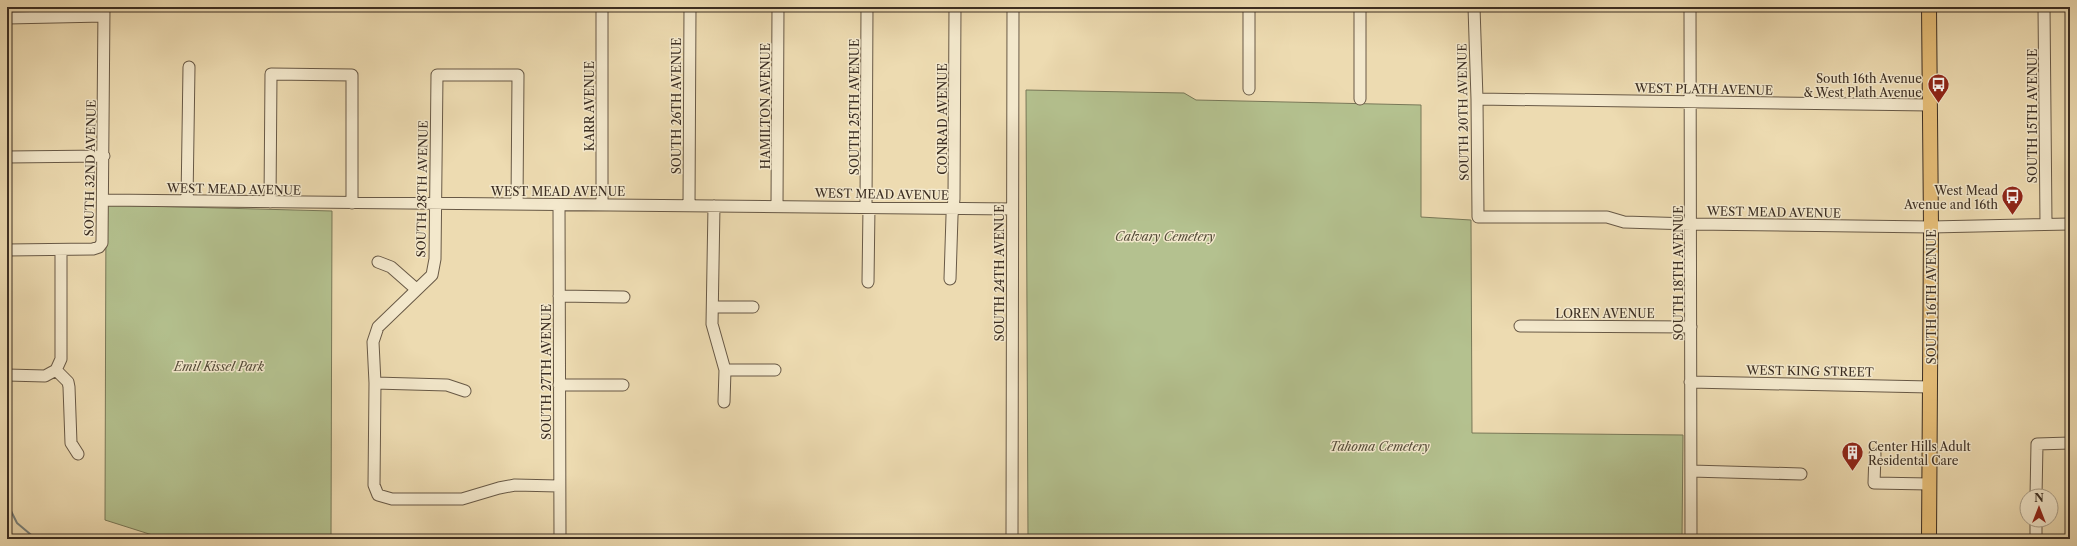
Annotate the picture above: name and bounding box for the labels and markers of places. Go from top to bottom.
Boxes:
place label: South 16th Avenue & West Plath Avenue [1803,71,1922,100]
bus stop icon: South 16th Avenue & West Plath Avenue [1925,72,1951,105]
place label: West Mead Avenue and 16th [1903,183,1999,212]
bus stop icon: West Mead Avenue and 16th [2000,184,2026,217]
place label: Center Hills Adult Residental Care [1868,439,1971,468]
building icon: Center Hills Adult Residental Care [1840,440,1866,473]

